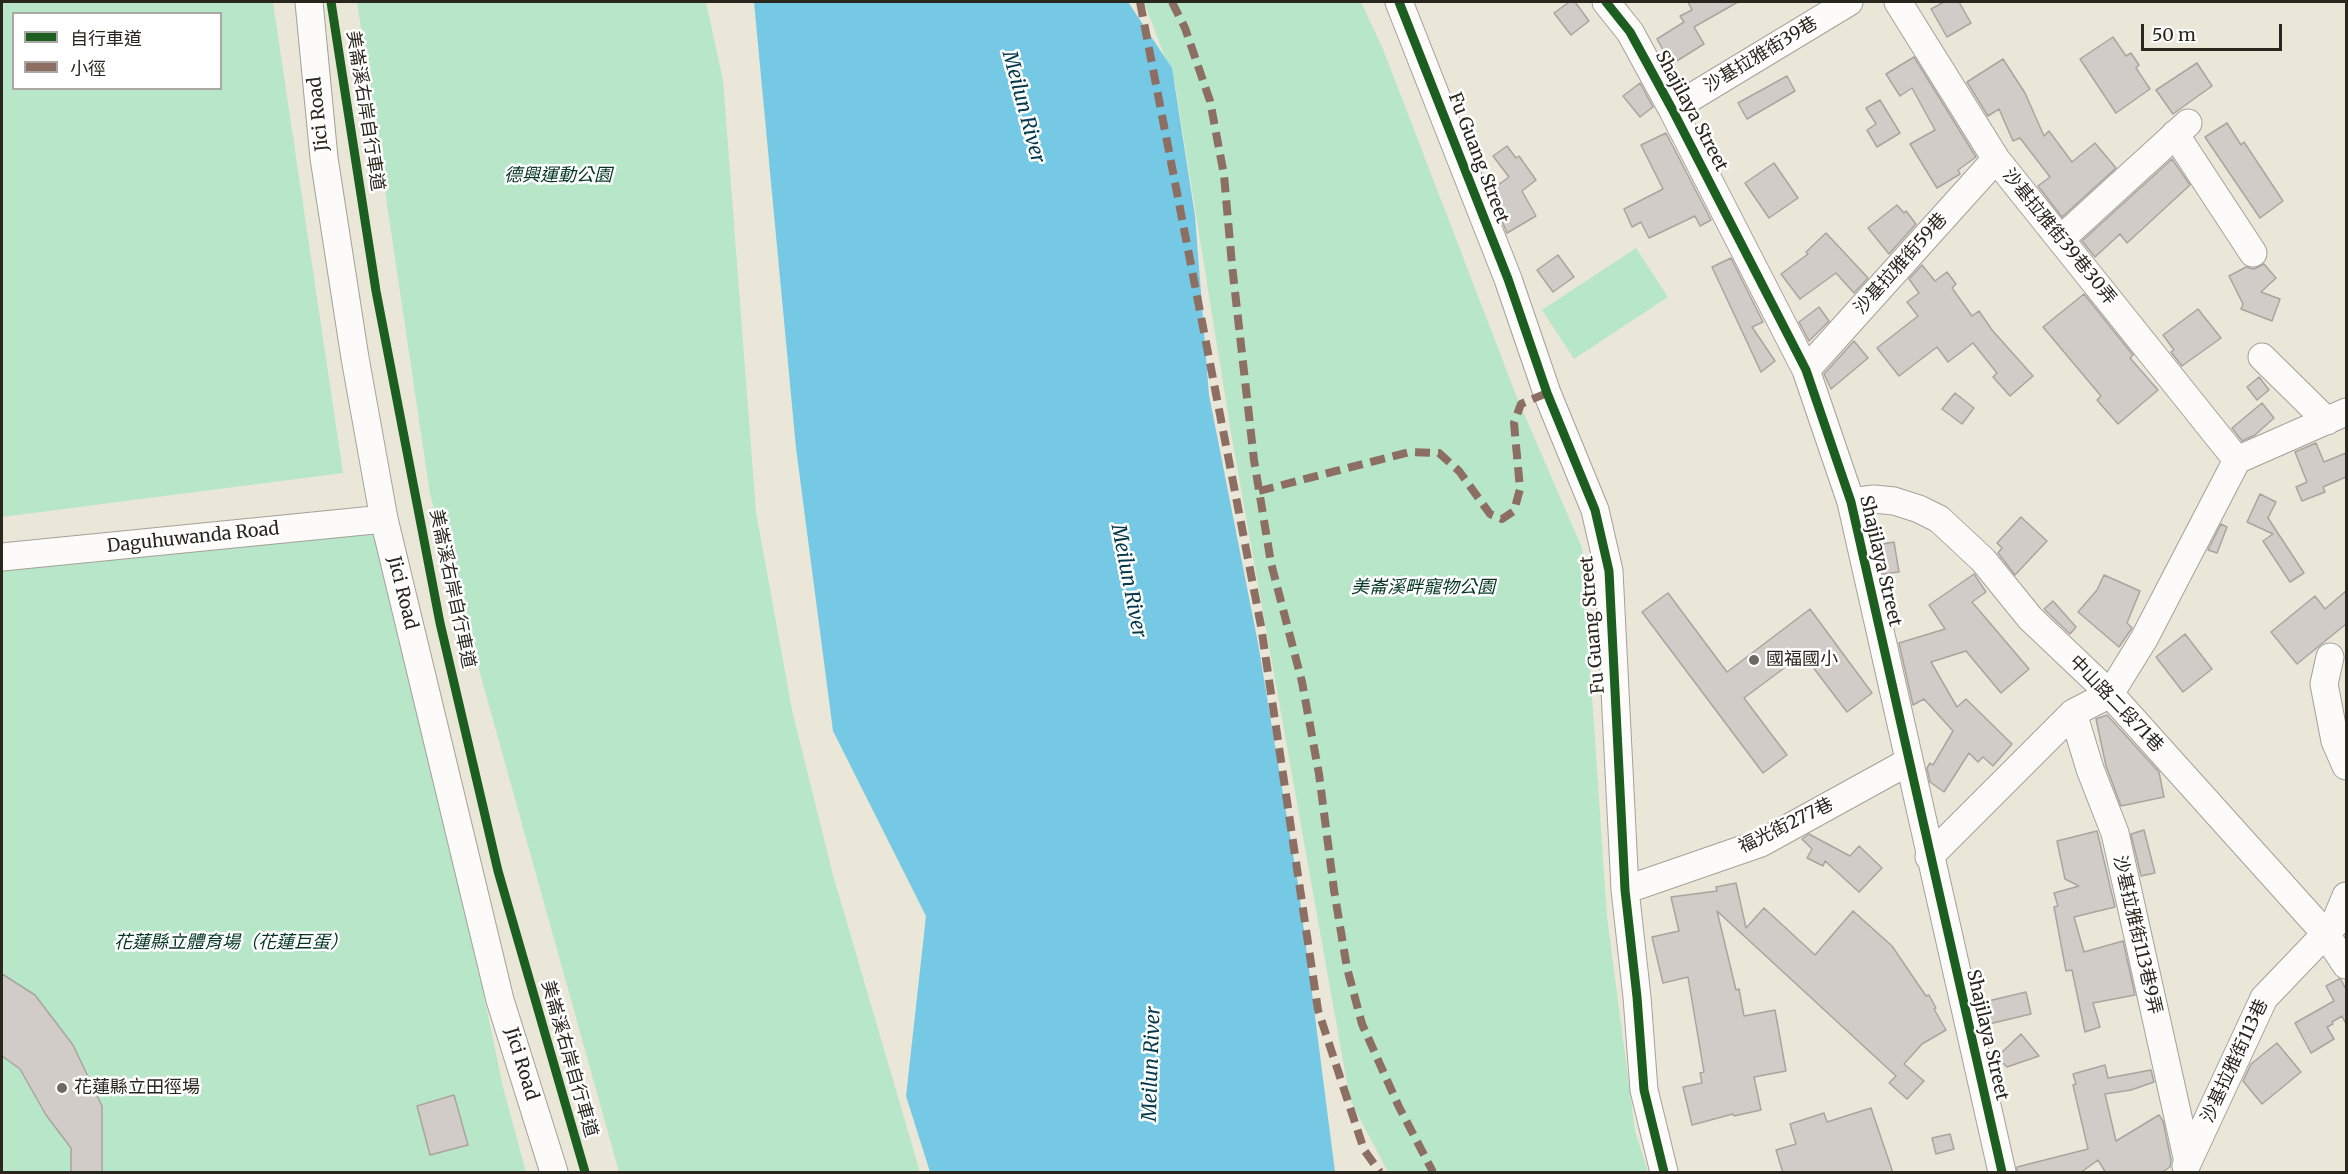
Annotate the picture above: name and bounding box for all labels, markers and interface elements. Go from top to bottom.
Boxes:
legend [12,12,222,90]
scale bar [2144,12,2285,50]
street label: 沙基拉雅街39巷 [1700,13,1822,97]
text: 50 m [2152,23,2196,46]
text: 自行車道 [70,27,142,50]
street label: 美崙溪右岸自行車道 [342,29,388,193]
street label: Shajilaya Street [1650,47,1732,175]
water label: Meilun River [996,48,1050,166]
text: 小徑 [70,57,106,80]
street label: Jici Road [304,76,334,152]
street label: Fu Guang Street [1443,89,1513,227]
park label: 德興運動公園 [504,165,612,187]
street label: 沙基拉雅街39巷30弄 [1998,165,2120,309]
street label: 沙基拉雅街59巷 [1850,209,1952,319]
street label: Shajilaya Street [1854,493,1906,629]
street label: 美崙溪右岸自行車道 [425,508,479,670]
street label: Daguhuwanda Road [106,518,280,558]
water label: Meilun River [1105,522,1151,640]
street label: Jici Road [382,554,422,632]
street label: Fu Guang Street [1576,555,1610,695]
park label: 美崙溪畔寵物公園 [1351,577,1495,599]
place label: 國福國小 [1766,649,1838,671]
street label: 中山路二段71巷 [2064,651,2168,757]
marker: 國福國小 [1747,653,1761,667]
street label: 福光街277巷 [1735,794,1837,858]
street label: 沙基拉雅街113巷9弄 [2108,853,2166,1017]
park label: 花蓮縣立體育場（花蓮巨蛋） [114,932,348,954]
street label: Shajilaya Street [1961,967,2013,1103]
street label: 美崙溪右岸自行車道 [536,978,602,1140]
street label: 沙基拉雅街113巷 [2197,996,2273,1126]
water label: Meilun River [1138,1006,1166,1122]
street label: Jici Road [500,1025,542,1103]
place label: 花蓮縣立田徑場 [74,1077,200,1099]
marker: 花蓮縣立田徑場 [55,1081,69,1095]

